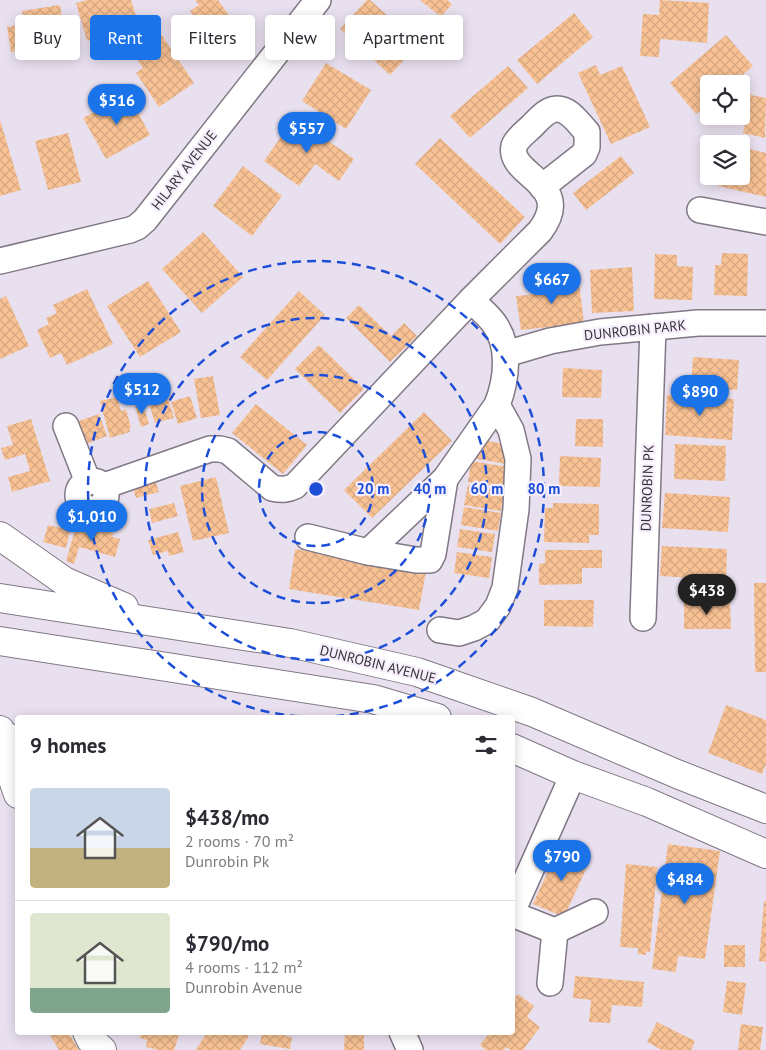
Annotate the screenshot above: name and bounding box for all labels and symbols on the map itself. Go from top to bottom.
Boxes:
pin: $516 [87,84,147,126]
pin: $557 [277,112,337,154]
street label: HILARY AVENUE [147,127,221,213]
pin: $667 [522,262,582,305]
street label: DUNROBIN PARK [583,316,687,344]
pin: $512 [112,372,172,415]
pin: $890 [670,374,730,417]
street label: DUNROBIN PK [636,444,658,532]
text: 20 m [357,479,389,498]
text: 40 m [414,479,446,498]
text: 60 m [471,479,503,498]
text: 80 m [528,479,560,498]
centre of rings [307,480,325,498]
pin: $1,010 [51,500,133,542]
pin: $438 [677,574,737,616]
street label: DUNROBIN AVENUE [318,641,438,687]
pin: $790 [532,840,592,882]
pin: $484 [655,862,715,905]

